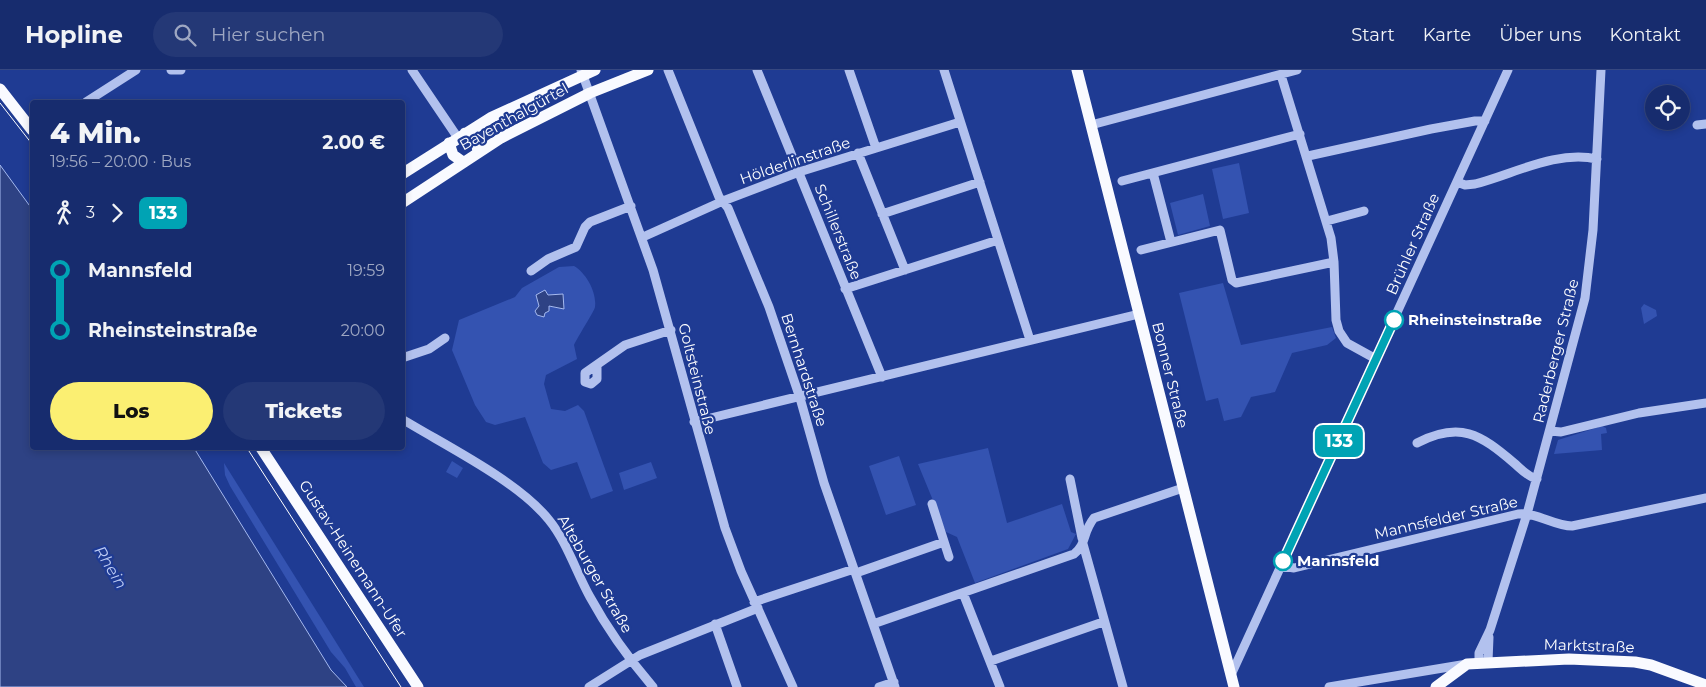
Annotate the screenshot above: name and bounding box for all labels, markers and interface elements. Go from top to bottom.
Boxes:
search box [153,12,503,57]
text: Hopline [25,20,123,49]
icon: search [171,21,199,49]
text: Hier suchen [211,23,325,46]
text: Start [1351,24,1395,46]
text: Karte [1423,24,1471,46]
text: Über uns [1499,24,1582,46]
text: Kontakt [1610,24,1681,46]
street label: Bayenthalgürtel [456,79,572,154]
map controls [1645,85,1690,130]
button: locate [1645,85,1690,130]
text: 4 Min. [50,116,141,150]
text: 2.00 € [322,131,385,154]
street label: Hölderlinstraße [737,133,853,188]
text: 19:56 – 20:00 · Bus [50,152,191,171]
street label: Schillerstraße [811,181,866,282]
street label: Brühler Straße [1382,190,1443,298]
icon: walk [50,199,78,227]
icon: forward [103,199,131,227]
text: 133 [149,202,177,224]
text: 3 [86,203,95,222]
text: Mannsfeld [88,259,192,282]
text: 19:59 [347,261,385,280]
street label: Raderberger Straße [1528,277,1583,425]
marker: Rheinsteinstraße [1384,310,1404,330]
place label: Rheinsteinstraße [1408,310,1542,329]
street label: Bernhardstraße [777,311,832,429]
text: Rheinsteinstraße [88,319,258,342]
street label: Bonner Straße [1148,320,1193,430]
text: 20:00 [341,321,385,340]
street label: Goltsteinstraße [674,321,721,437]
button: Los [50,382,213,440]
button: Tickets [223,382,385,440]
line badge: 133 [1310,425,1368,457]
text: 133 [1325,430,1353,452]
street label: Gustav-Heinemann-Ufer [295,476,412,641]
street label: Mannsfelder Straße [1372,492,1519,543]
street label: Alteburger Straße [554,511,637,636]
water label: Rhein [90,542,131,592]
marker: Mannsfeld [1273,551,1293,571]
place label: Mannsfeld [1297,551,1379,570]
street label: Marktstraße [1543,634,1635,657]

